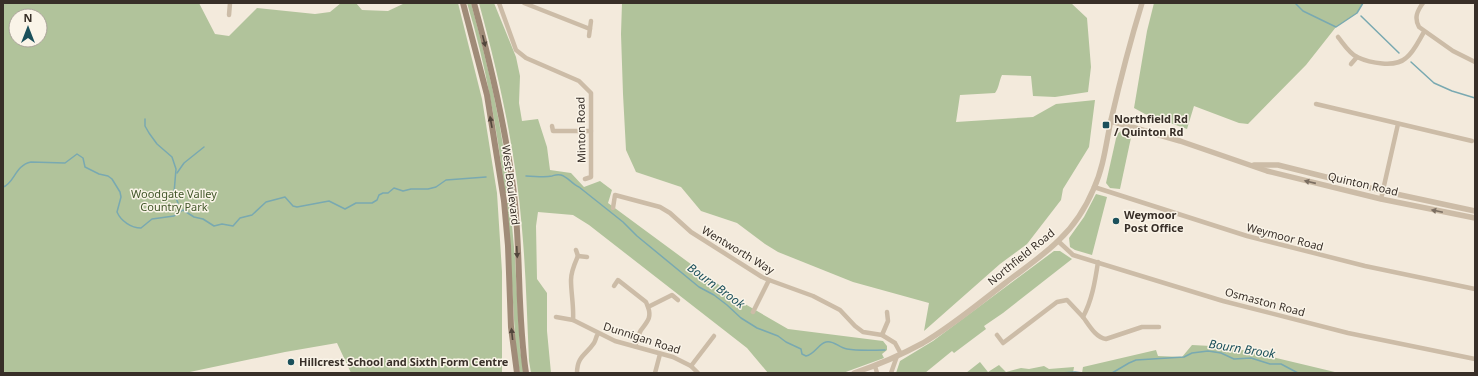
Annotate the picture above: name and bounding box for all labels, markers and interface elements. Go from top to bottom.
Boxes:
north arrow [8,8,48,48]
text: N [24,10,32,25]
one-way arrow [482,34,488,47]
street label: Minton Road [572,97,589,163]
place label: Northfield Rd / Quinton Rd [1114,111,1188,139]
one-way arrow [488,115,494,128]
marker: Northfield Rd / Quinton Rd [1101,120,1111,130]
street label: West Boulevard [499,144,524,226]
street label: Quinton Road [1326,168,1400,199]
one-way arrow [1304,178,1316,184]
park label: Woodgate Valley Country Park [131,186,217,214]
place label: Weymoor Post Office [1124,207,1184,235]
one-way arrow [1431,207,1443,213]
marker: Weymoor Post Office [1111,216,1121,226]
street label: Weymoor Road [1245,219,1325,254]
street label: Wentworth Way [699,222,778,277]
street label: Northfield Road [984,225,1057,288]
one-way arrow [514,246,521,258]
water label: Bourn Brook [684,259,749,313]
street label: Osmaston Road [1223,284,1307,319]
street label: Dunnigan Road [602,318,683,357]
one-way arrow [509,328,515,340]
water label: Bourn Brook [1208,335,1278,362]
place label: Hillcrest School and Sixth Form Centre [299,354,509,369]
marker: Hillcrest School and Sixth Form Centre [286,357,296,367]

